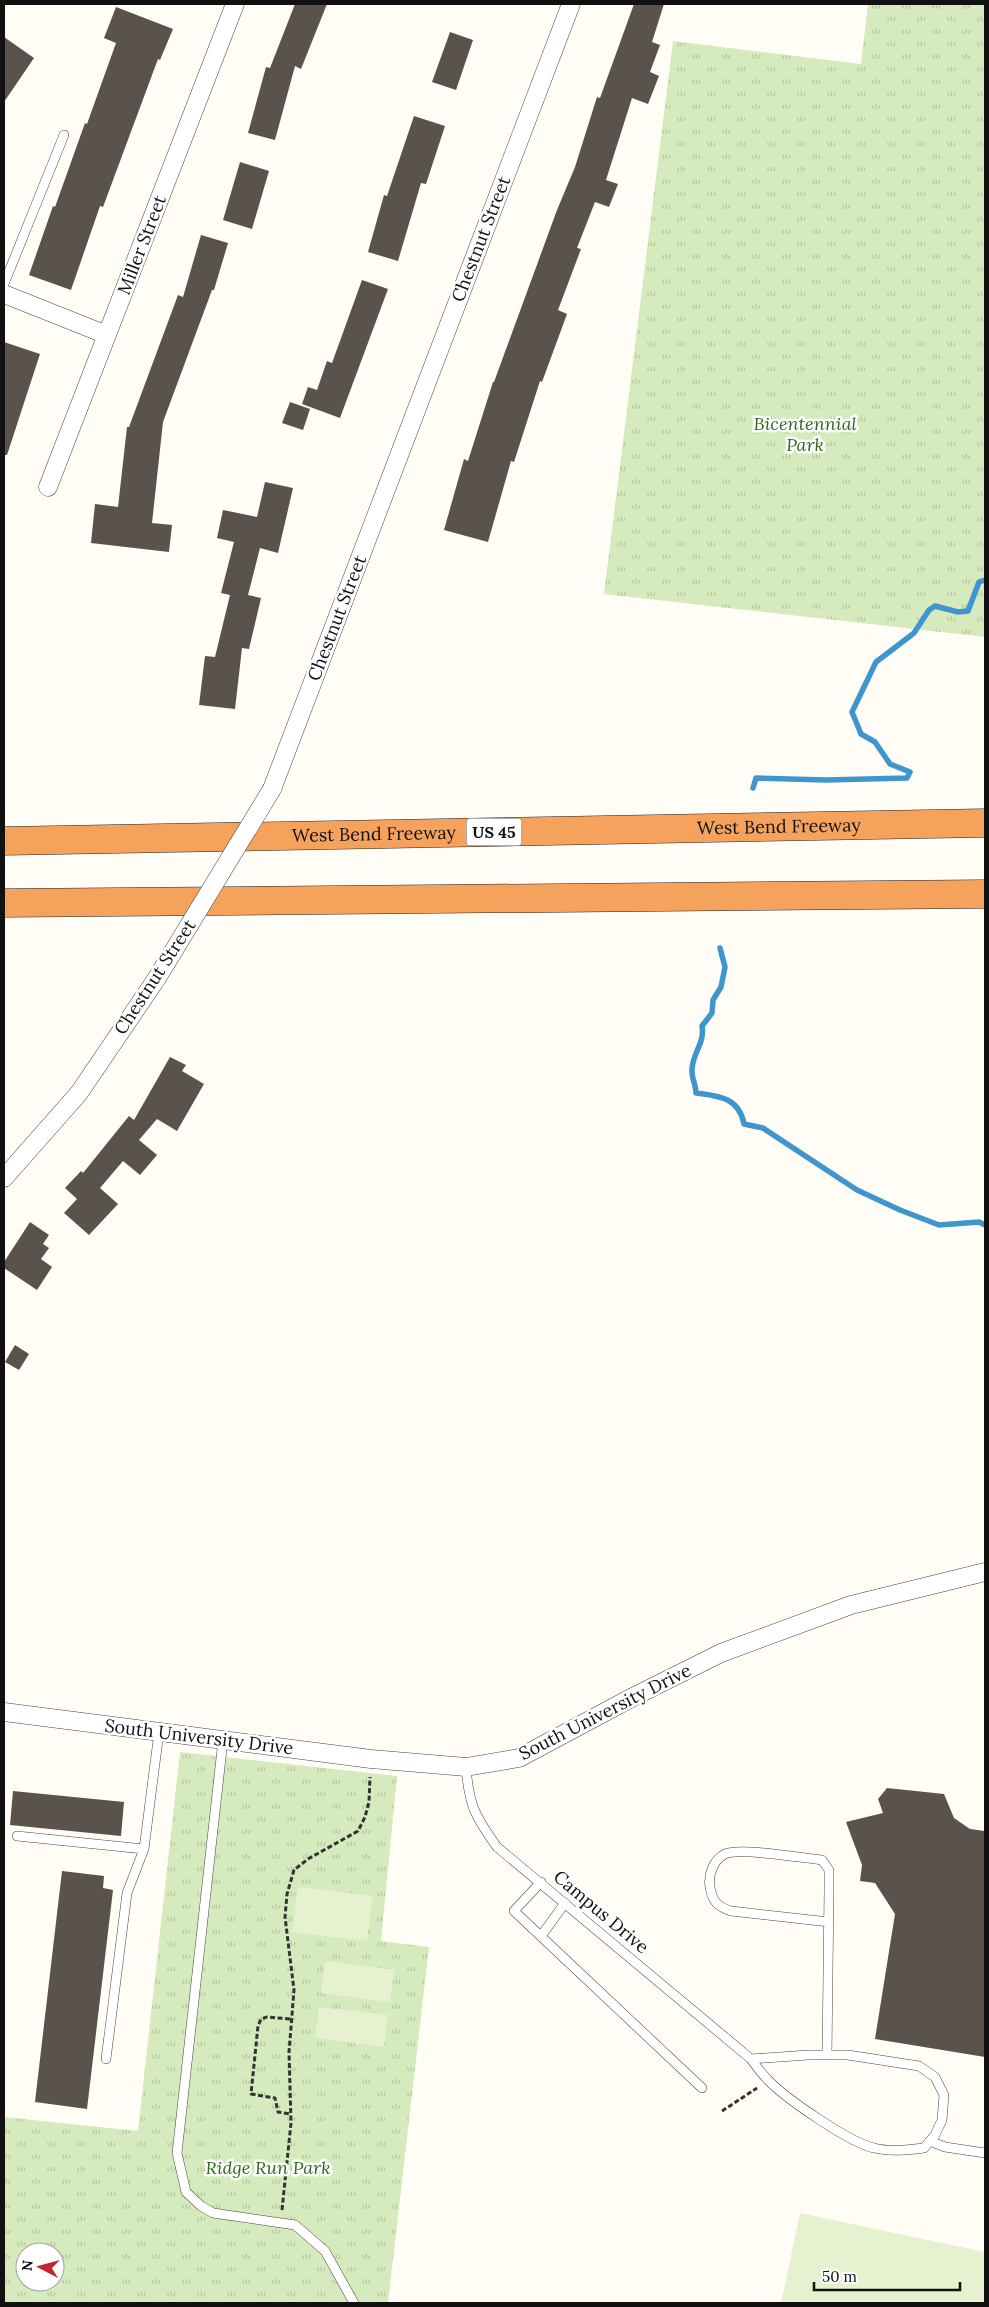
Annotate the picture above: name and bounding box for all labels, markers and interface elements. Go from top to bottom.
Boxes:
street label: Chestnut Street [446,173,515,305]
street label: Miller Street [112,192,171,298]
park label: Bicentennial Park [753,412,857,456]
street label: Chestnut Street [302,552,371,684]
street label: West Bend Freeway [697,813,862,839]
road number: US 45 [466,819,522,846]
street label: West Bend Freeway [292,821,457,847]
street label: Chestnut Street [109,915,200,1039]
street label: South University Drive [515,1658,695,1765]
street label: South University Drive [103,1714,295,1760]
street label: Campus Drive [549,1865,654,1958]
park label: Ridge Run Park [205,2156,331,2179]
north arrow [15,2242,65,2292]
text: N [18,2259,37,2272]
scale bar [814,2260,960,2292]
text: 50 m [822,2267,857,2286]

